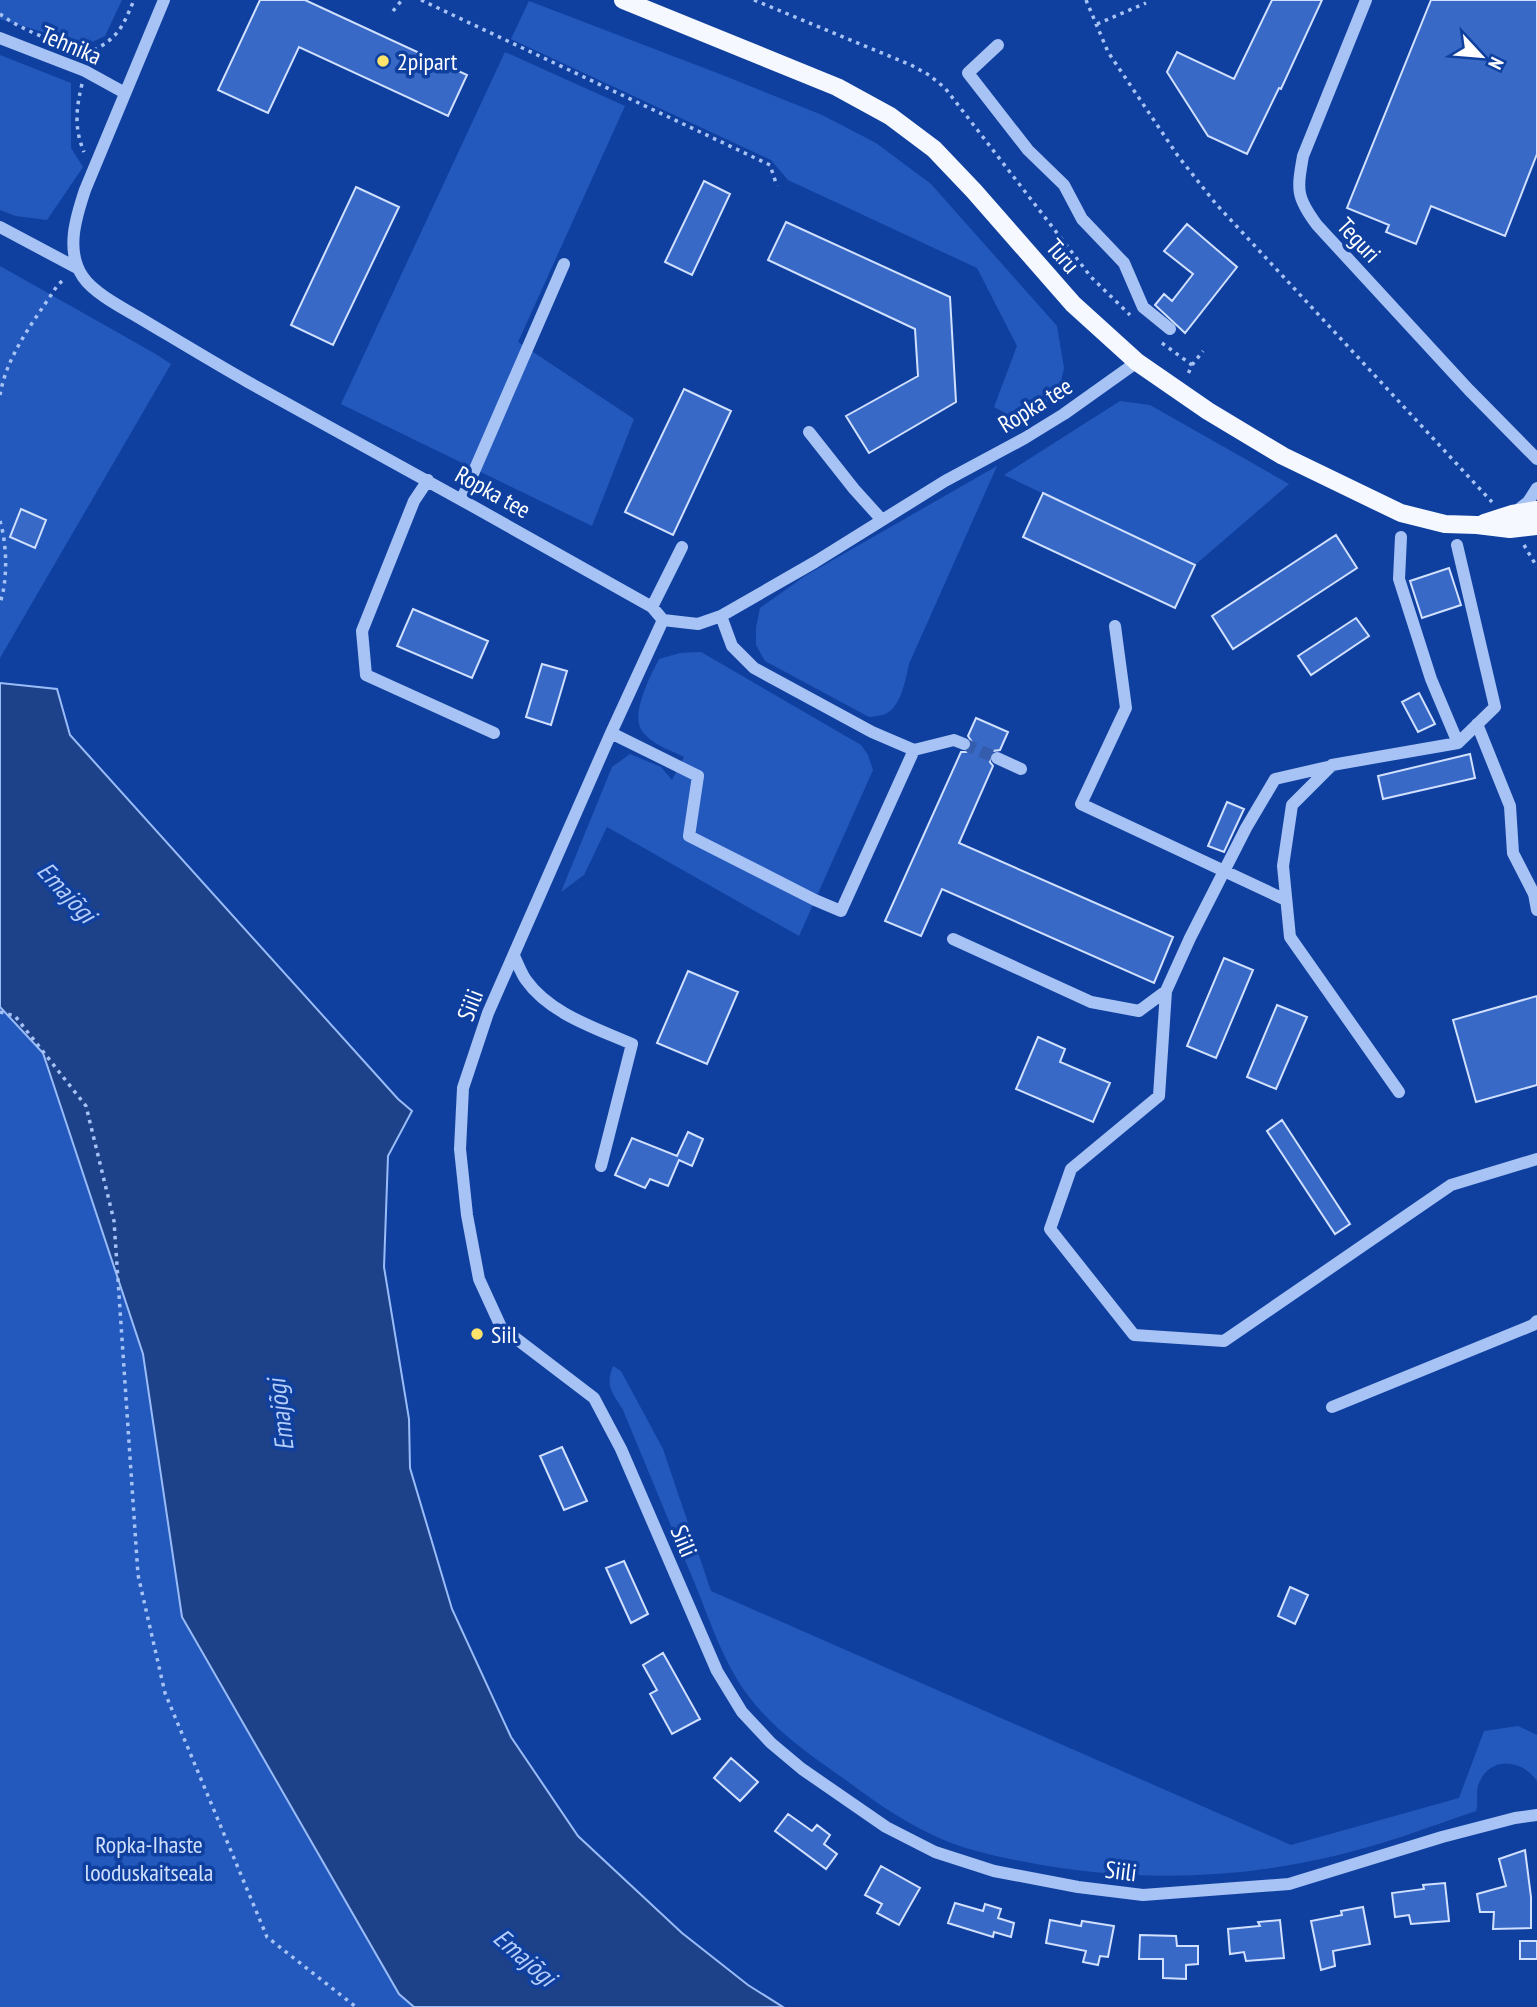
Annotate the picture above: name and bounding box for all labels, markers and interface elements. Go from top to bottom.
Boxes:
street label: Tehnika [36,18,106,72]
north arrow [1446,21,1516,91]
place label: 2pipart [397,46,458,77]
marker: 2pipart [375,53,391,69]
text: N [1483,54,1509,73]
street label: Teguri [1330,211,1388,269]
street label: Turu [1039,232,1087,280]
street label: Ropka tee [992,370,1078,440]
street label: Ropka tee [450,459,536,525]
water label: Emajõgi [30,854,106,932]
street label: Siili [450,985,490,1025]
place label: Siil [491,1319,518,1350]
marker: Siil [469,1326,485,1342]
water label: Emajõgi [259,1374,301,1453]
street label: Siili [664,1520,704,1562]
park label: Ropka-Ihaste looduskaitseala [85,1829,213,1888]
street label: Siili [1103,1854,1139,1888]
water label: Emajõgi [487,1921,566,1995]

